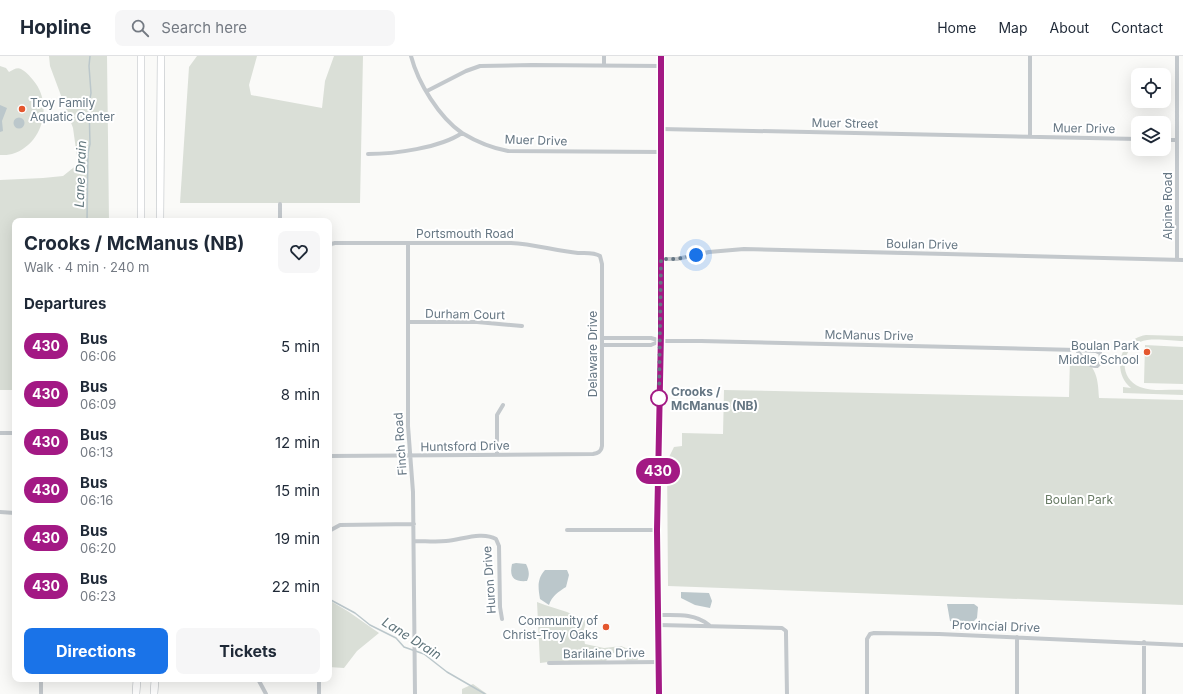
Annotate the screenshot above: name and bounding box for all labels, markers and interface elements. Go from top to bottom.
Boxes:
search box [115,10,395,46]
text: Hopline [20,16,91,39]
icon: search [129,17,151,39]
text: Search here [161,18,247,37]
text: Home [937,19,976,36]
text: Map [998,19,1028,36]
text: About [1050,19,1089,36]
text: Contact [1111,19,1163,36]
map controls [1131,68,1171,156]
button: locate [1131,68,1171,108]
place label: Troy Family Aquatic Center [30,95,115,124]
marker: Troy Family Aquatic Center [17,104,27,114]
street label: Muer Street [812,115,879,131]
button: layers [1131,116,1171,156]
street label: Muer Drive [1053,120,1115,136]
street label: Muer Drive [504,131,568,149]
water label: Lane Drain [71,140,89,208]
street label: Alpine Road [1160,172,1175,240]
street label: Portsmouth Road [416,226,514,241]
button: heart [278,231,320,273]
text: Crooks / McManus (NB) [24,232,244,255]
street label: Boulan Drive [886,236,958,252]
your location [686,245,706,265]
text: Walk · 4 min · 240 m [24,259,150,275]
text: Departures [24,294,106,313]
street label: Durham Court [425,306,505,322]
street label: Delaware Drive [585,311,600,397]
street label: McManus Drive [824,327,914,343]
text: Bus [80,329,108,348]
text: 430 [32,337,60,354]
text: 5 min [281,337,320,356]
place label: Boulan Park Middle School [1058,338,1139,367]
marker: Boulan Park Middle School [1142,347,1152,357]
text: 06:06 [80,348,116,364]
text: Bus [80,377,108,396]
place label: Crooks / McManus (NB) [671,384,758,413]
text: 430 [32,385,60,402]
text: 8 min [281,385,320,404]
marker: Crooks / McManus (NB) [650,389,668,407]
text: 06:09 [80,396,116,412]
street label: Finch Road [390,412,410,476]
text: Bus [80,425,108,444]
text: 430 [32,433,60,450]
text: 12 min [275,433,320,452]
street label: Huntsford Drive [420,438,510,454]
text: 06:13 [80,444,113,460]
line badge: 430 [635,458,681,484]
text: 430 [644,462,672,479]
text: Bus [80,473,108,492]
text: 430 [32,481,60,498]
text: 15 min [275,481,320,500]
text: 06:16 [80,492,113,508]
park label: Boulan Park [1045,492,1113,507]
text: Bus [80,521,108,540]
text: 430 [32,529,60,546]
text: 19 min [275,529,320,548]
text: 06:20 [80,540,116,556]
street label: Huron Drive [479,546,499,614]
text: Bus [80,569,108,588]
text: 430 [32,577,60,594]
text: 22 min [272,577,320,596]
text: 06:23 [80,588,116,604]
water label: Lane Drain [379,613,445,663]
place label: Community of Christ-Troy Oaks [503,613,599,642]
street label: Provincial Drive [952,617,1040,635]
marker: Community of Christ-Troy Oaks [601,622,611,632]
button: Directions [24,628,168,674]
button: Tickets [176,628,320,674]
street label: Barilaine Drive [563,645,645,661]

